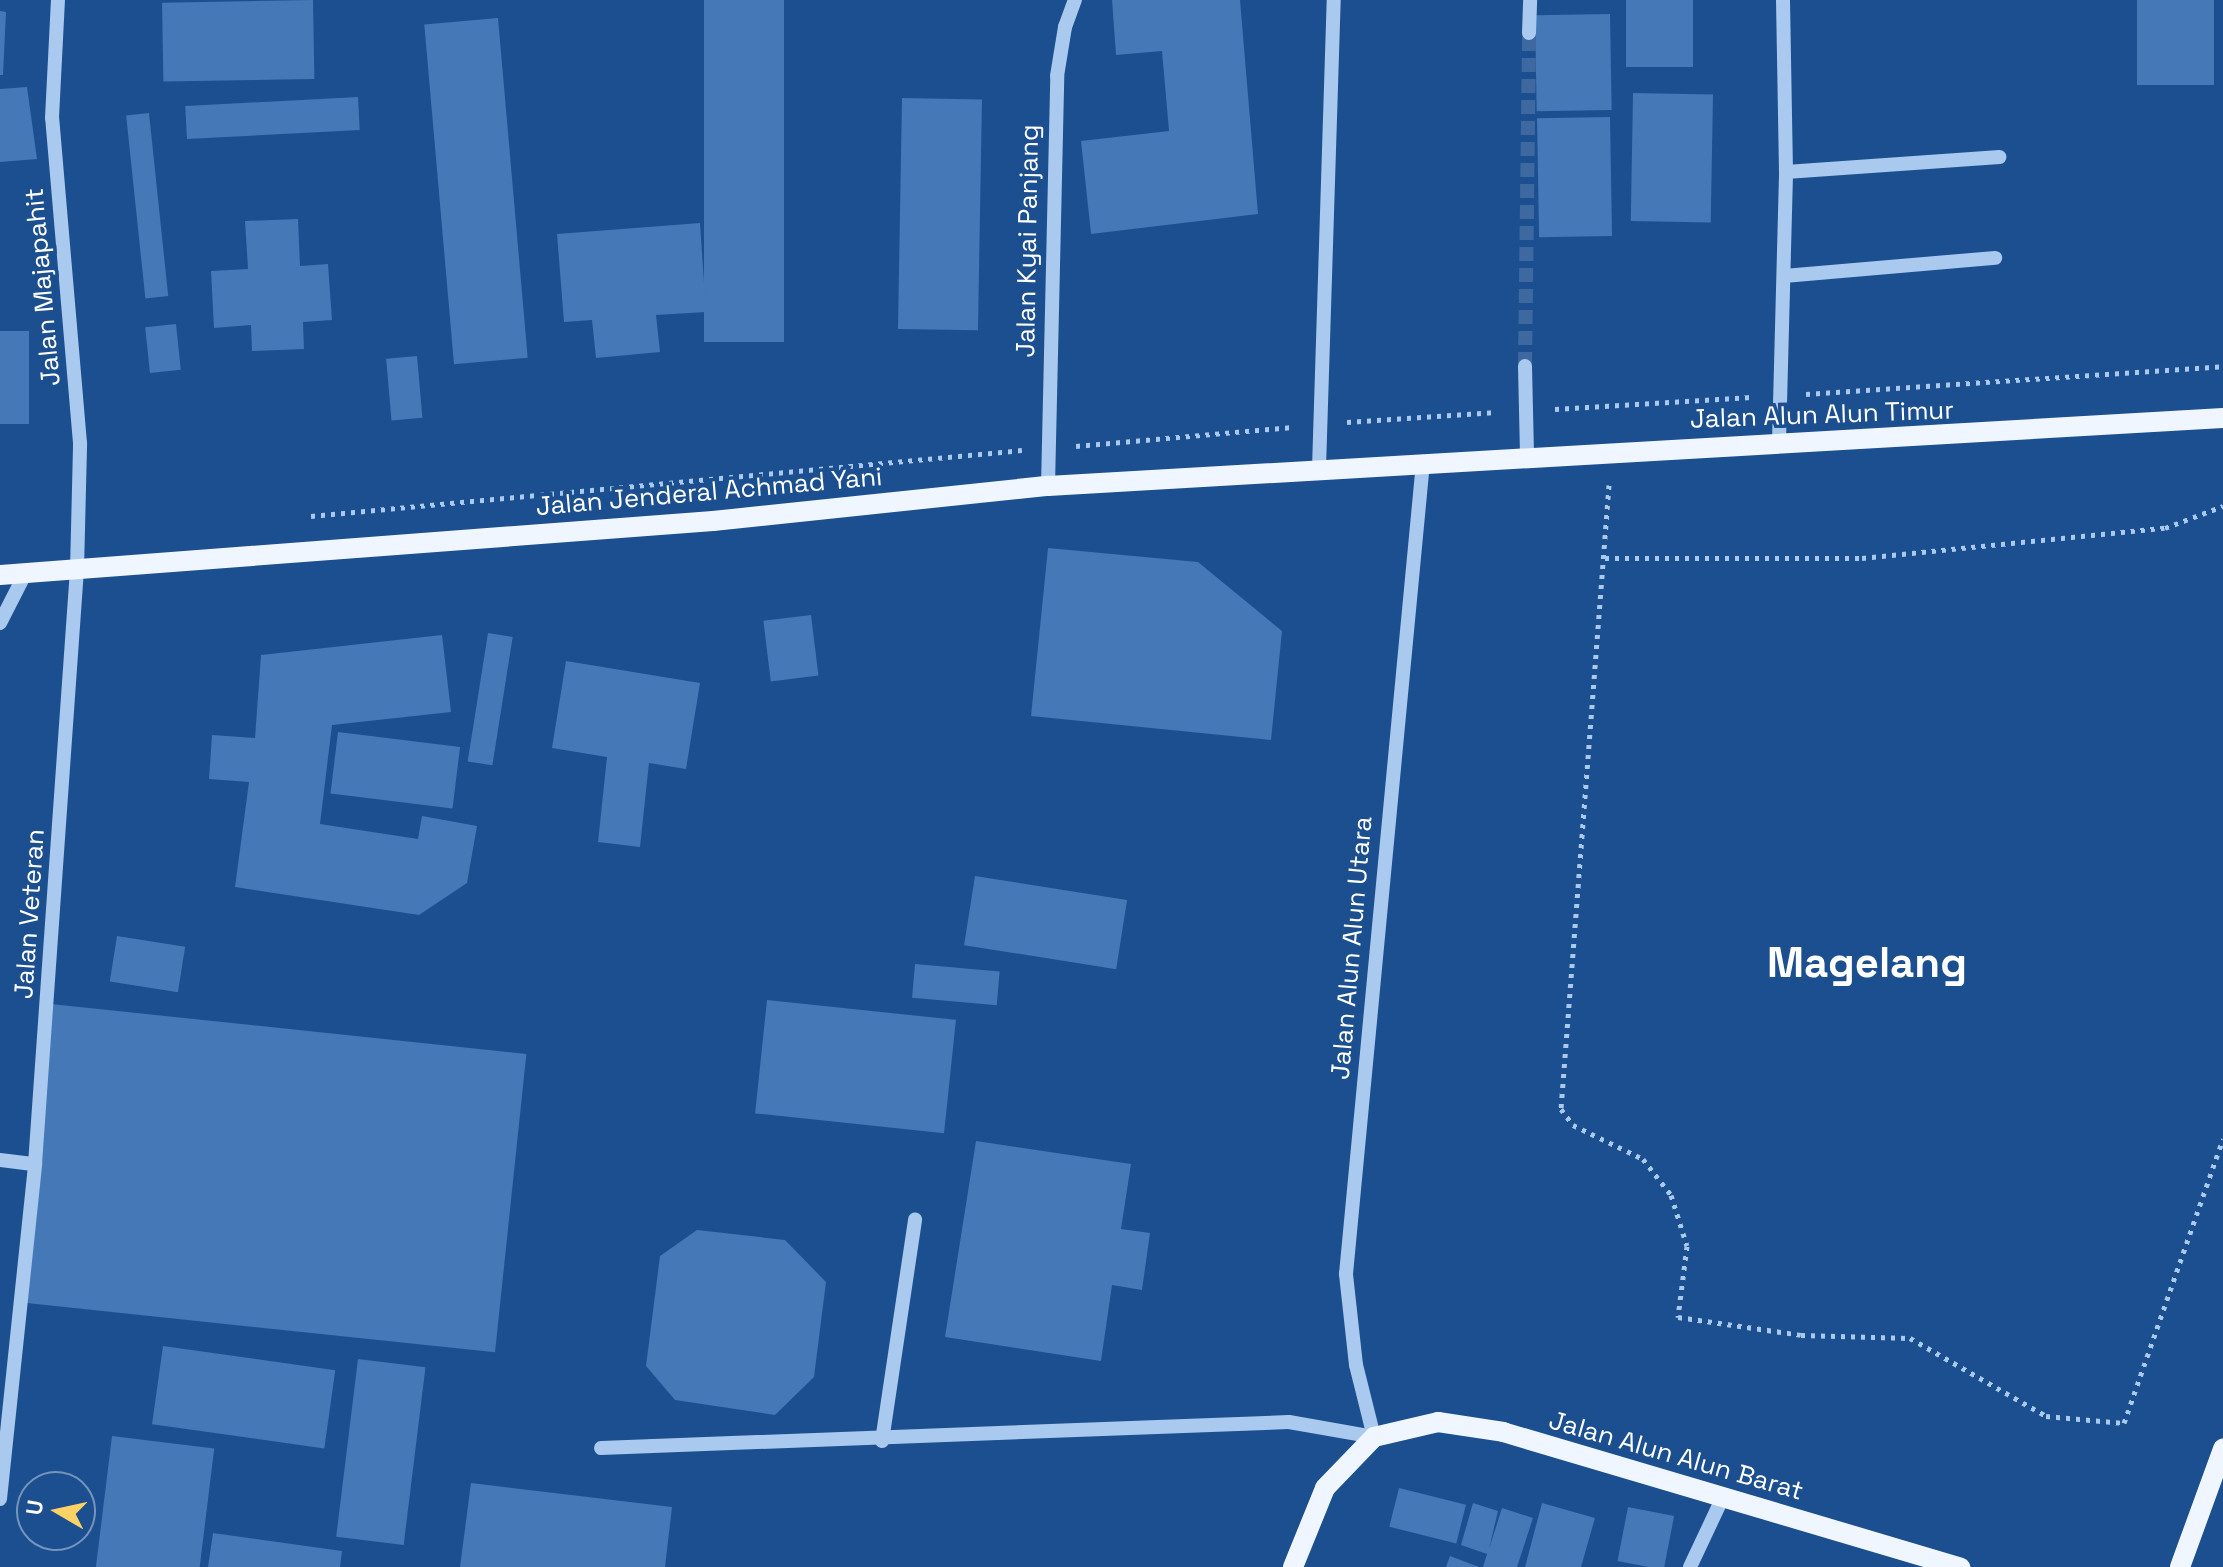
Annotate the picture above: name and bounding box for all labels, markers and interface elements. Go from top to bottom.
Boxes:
street label: Jalan Kyai Panjang [1010,124,1046,358]
street label: Jalan Majapahit [19,187,67,387]
street label: Jalan Alun Alun Timur [1689,395,1955,435]
street label: Jalan Jenderal Achmad Yani [534,461,884,523]
street label: Jalan Alun Alun Utara [1325,815,1379,1081]
street label: Jalan Veteran [8,828,52,1000]
district label: Magelang [1767,938,1967,988]
street label: Jalan Alun Alun Barat [1545,1405,1807,1507]
north arrow [16,1471,96,1551]
text: U [19,1498,49,1517]

